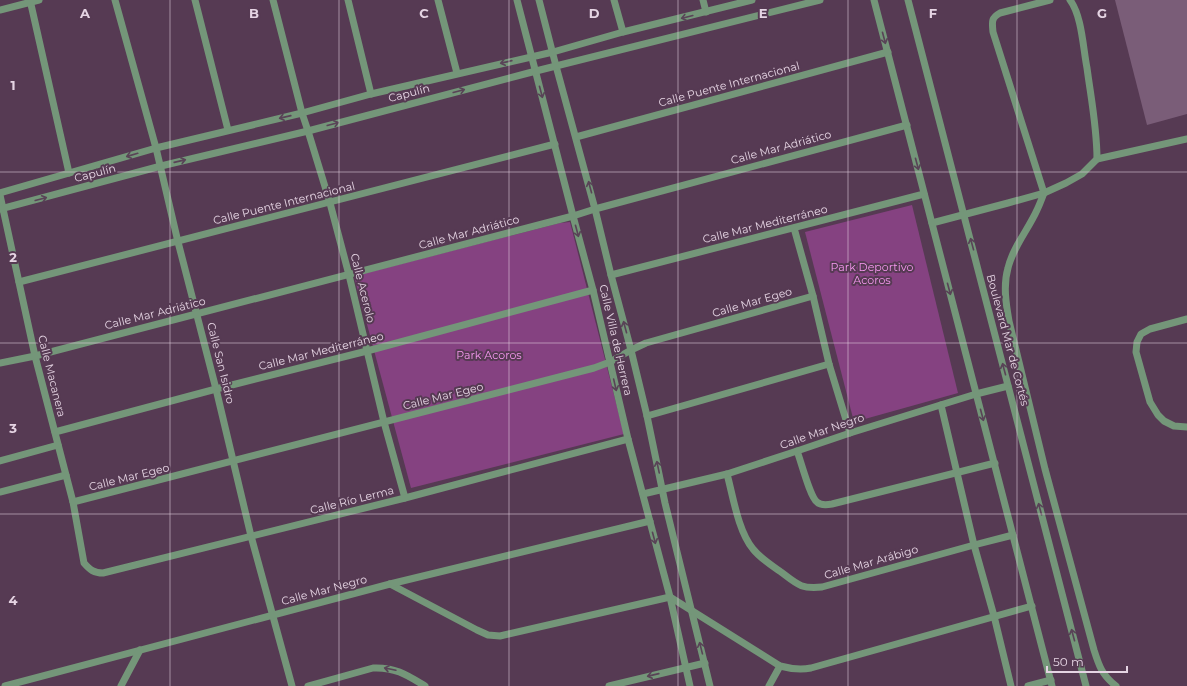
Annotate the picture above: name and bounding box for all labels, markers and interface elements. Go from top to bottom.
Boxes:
text: A [79,5,91,21]
text: B [249,5,259,21]
text: C [419,5,429,21]
text: D [589,5,600,21]
text: E [759,5,768,21]
text: F [929,5,937,21]
text: G [1097,5,1107,21]
one-way arrow [680,13,693,21]
one-way arrow [881,31,888,44]
one-way arrow [500,58,513,66]
street label: Calle Puente Internacional [657,58,801,110]
text: 1 [10,77,16,93]
street label: Capulín [387,81,431,105]
one-way arrow [538,85,545,98]
one-way arrow [452,87,465,94]
one-way arrow [279,114,292,122]
one-way arrow [327,120,340,127]
street label: Calle Mar Adriático [729,127,833,167]
one-way arrow [125,152,138,159]
one-way arrow [173,157,186,165]
one-way arrow [913,157,921,170]
street label: Capulín [73,161,117,185]
street label: Calle Puente Internacional [212,179,356,227]
one-way arrow [586,181,593,194]
one-way arrow [34,195,47,202]
street label: Calle Mar Mediterráneo [701,202,829,246]
street label: Calle Mar Adriático [417,212,521,252]
one-way arrow [574,225,581,238]
one-way arrow [967,237,975,250]
text: 2 [9,249,17,265]
street label: Calle Acerolo [348,252,378,324]
park label: Park Deportivo Acoros [831,260,913,287]
street label: Boulevard Mar de Cortés [984,273,1032,408]
street label: Calle Villa de Herrera [596,283,636,397]
one-way arrow [946,283,954,296]
street label: Calle Mar Egeo [711,284,794,320]
street label: Calle Mar Adriático [103,294,207,332]
street label: Calle San Isidro [204,321,238,405]
one-way arrow [620,321,628,334]
street label: Calle Mar Mediterráneo [257,329,385,373]
street label: Calle Macanera [35,334,69,418]
park label: Park Acoros [456,348,522,362]
one-way arrow [1000,363,1007,376]
one-way arrow [612,378,620,391]
street label: Calle Mar Egeo [401,379,485,413]
one-way arrow [979,408,986,421]
street label: Calle Mar Negro [778,410,866,452]
text: 3 [8,420,17,436]
street label: Calle Mar Egeo [87,460,171,494]
one-way arrow [653,461,661,474]
street label: Calle Río Lerma [309,483,395,517]
one-way arrow [1036,503,1044,516]
one-way arrow [651,531,659,544]
street label: Calle Mar Arábigo [822,542,920,582]
street label: Calle Mar Negro [280,572,369,608]
text: 4 [9,592,18,608]
one-way arrow [1069,628,1076,641]
one-way arrow [697,642,704,655]
scale bar [1047,648,1127,674]
text: 50 m [1053,654,1084,669]
one-way arrow [384,665,397,673]
one-way arrow [647,672,660,680]

